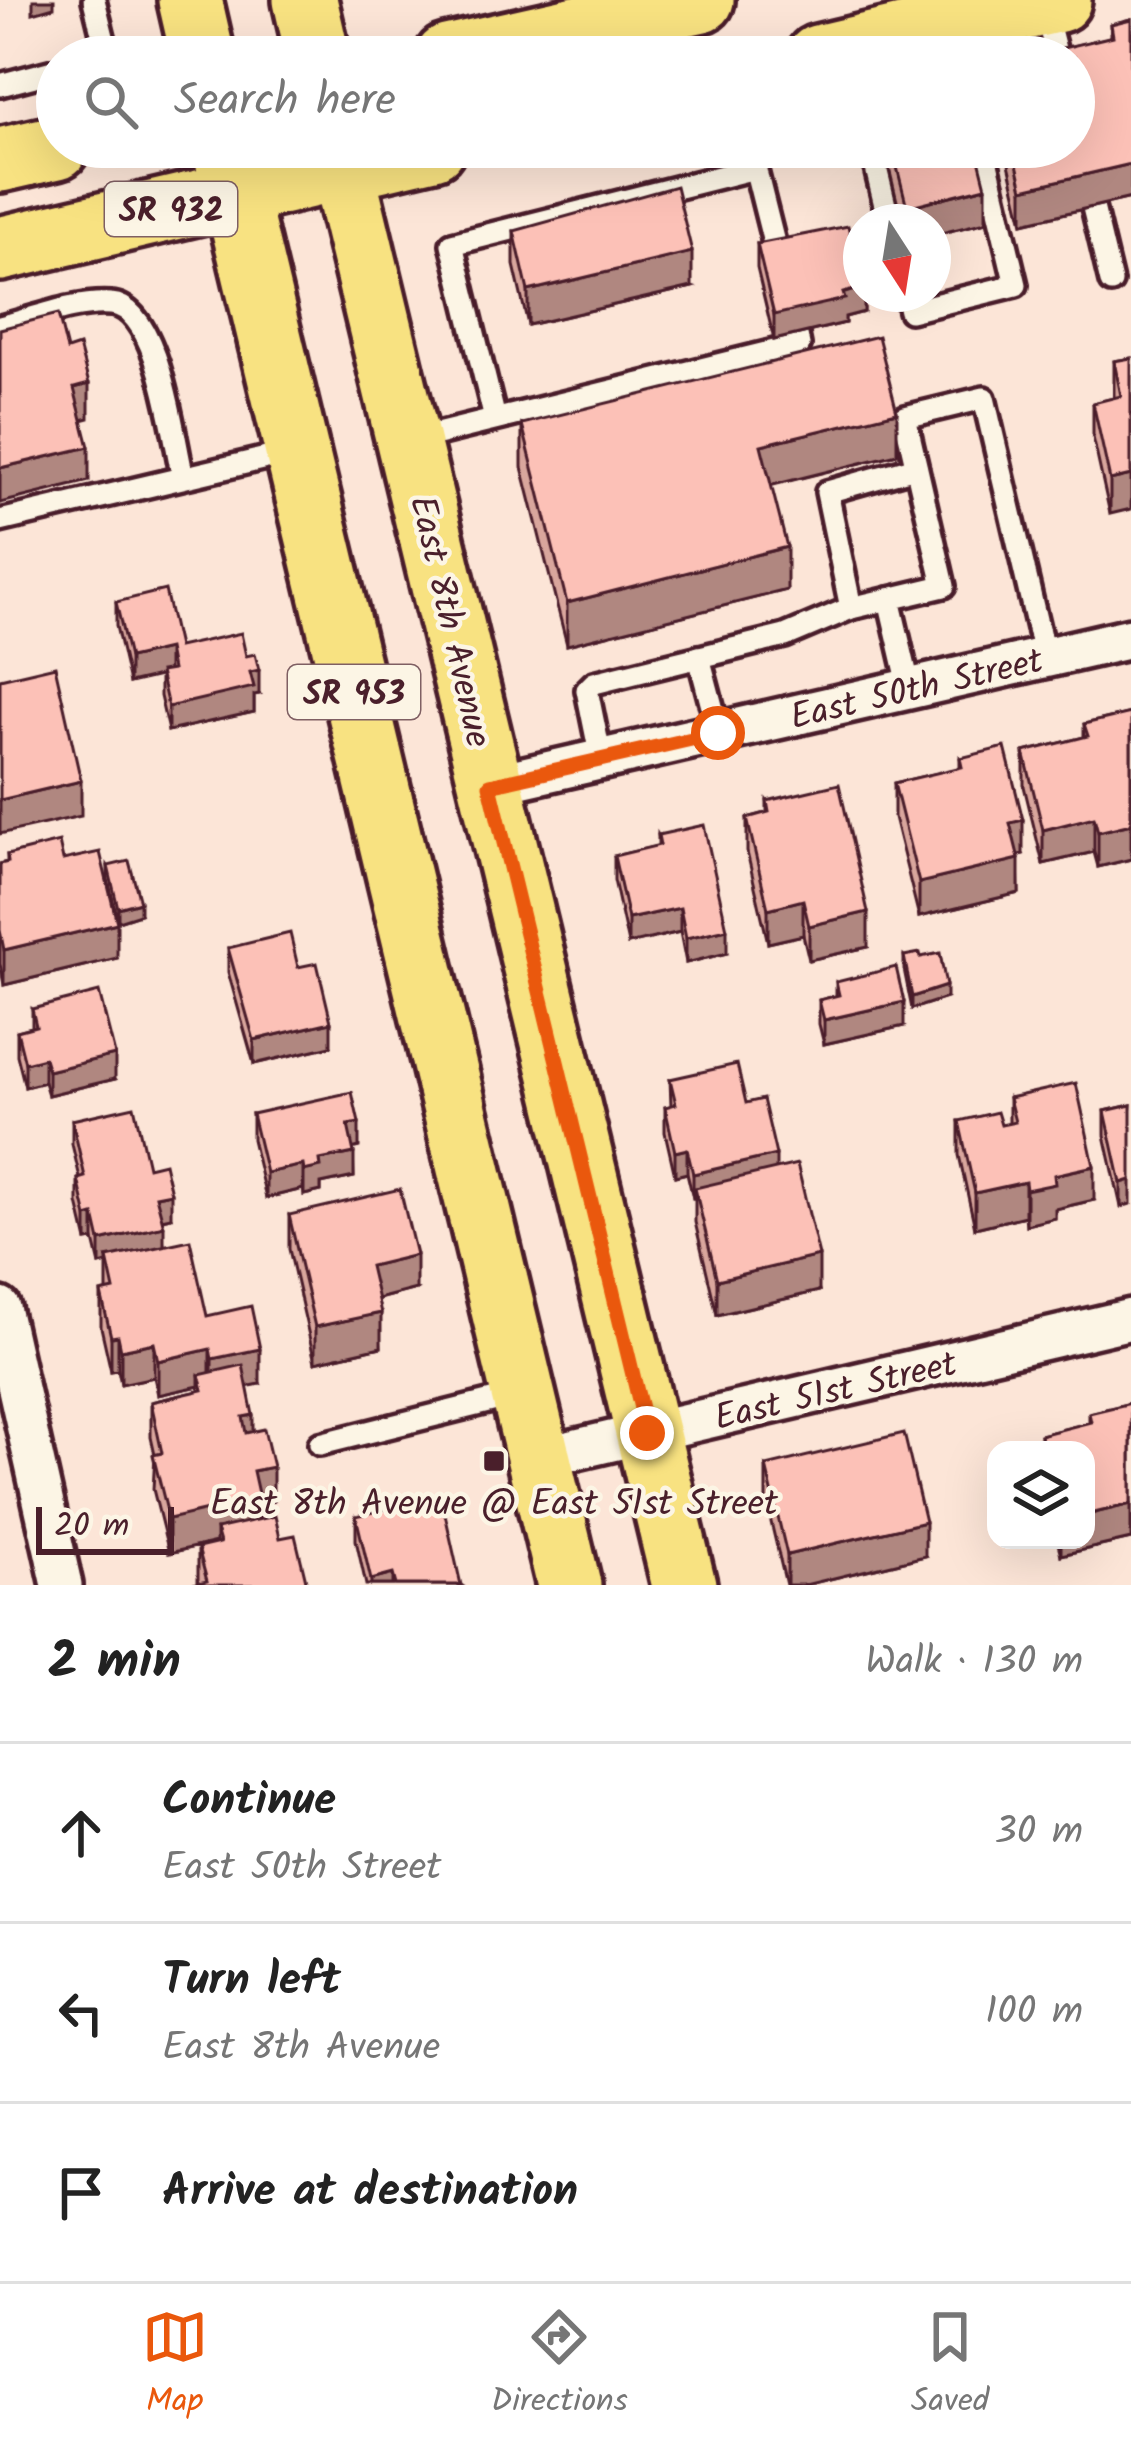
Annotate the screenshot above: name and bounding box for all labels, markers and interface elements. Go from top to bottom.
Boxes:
search box [36,36,1095,168]
text: Search here [174,66,396,138]
icon: search [78,69,144,135]
road number: SR 932 [105,182,237,236]
north arrow [843,204,951,312]
street label: East 8th Avenue [392,490,505,753]
street label: East 50th Street [785,633,1050,747]
road number: SR 953 [288,665,420,719]
route start [691,706,745,760]
street label: East 51st Street [709,1337,964,1448]
route end [620,1406,674,1460]
map controls [987,1441,1095,1549]
button: layers [987,1441,1095,1549]
marker: East 8th Avenue @ East 51st Street [481,1448,507,1474]
place label: East 8th Avenue @ East 51st Street [210,1477,779,1534]
scale bar [36,1501,174,1554]
text: 20 m [54,1501,129,1554]
text: 2 min [48,1623,181,1704]
text: Walk · 130 m [865,1632,1083,1694]
text: Continue [162,1766,336,1838]
icon: ahead [48,1800,114,1866]
text: 30 m [995,1802,1083,1864]
text: East 50th Street [162,1838,441,1900]
text: Turn left [162,1946,341,2018]
icon: left [48,1980,114,2046]
text: 100 m [985,1982,1083,2044]
text: East 8th Avenue [162,2018,440,2080]
text: Arrive at destination [162,2157,578,2229]
icon: arrive [48,2160,114,2226]
tab: Map [142,2304,208,2429]
tab: Directions [491,2304,628,2429]
tab: Saved [911,2304,989,2429]

